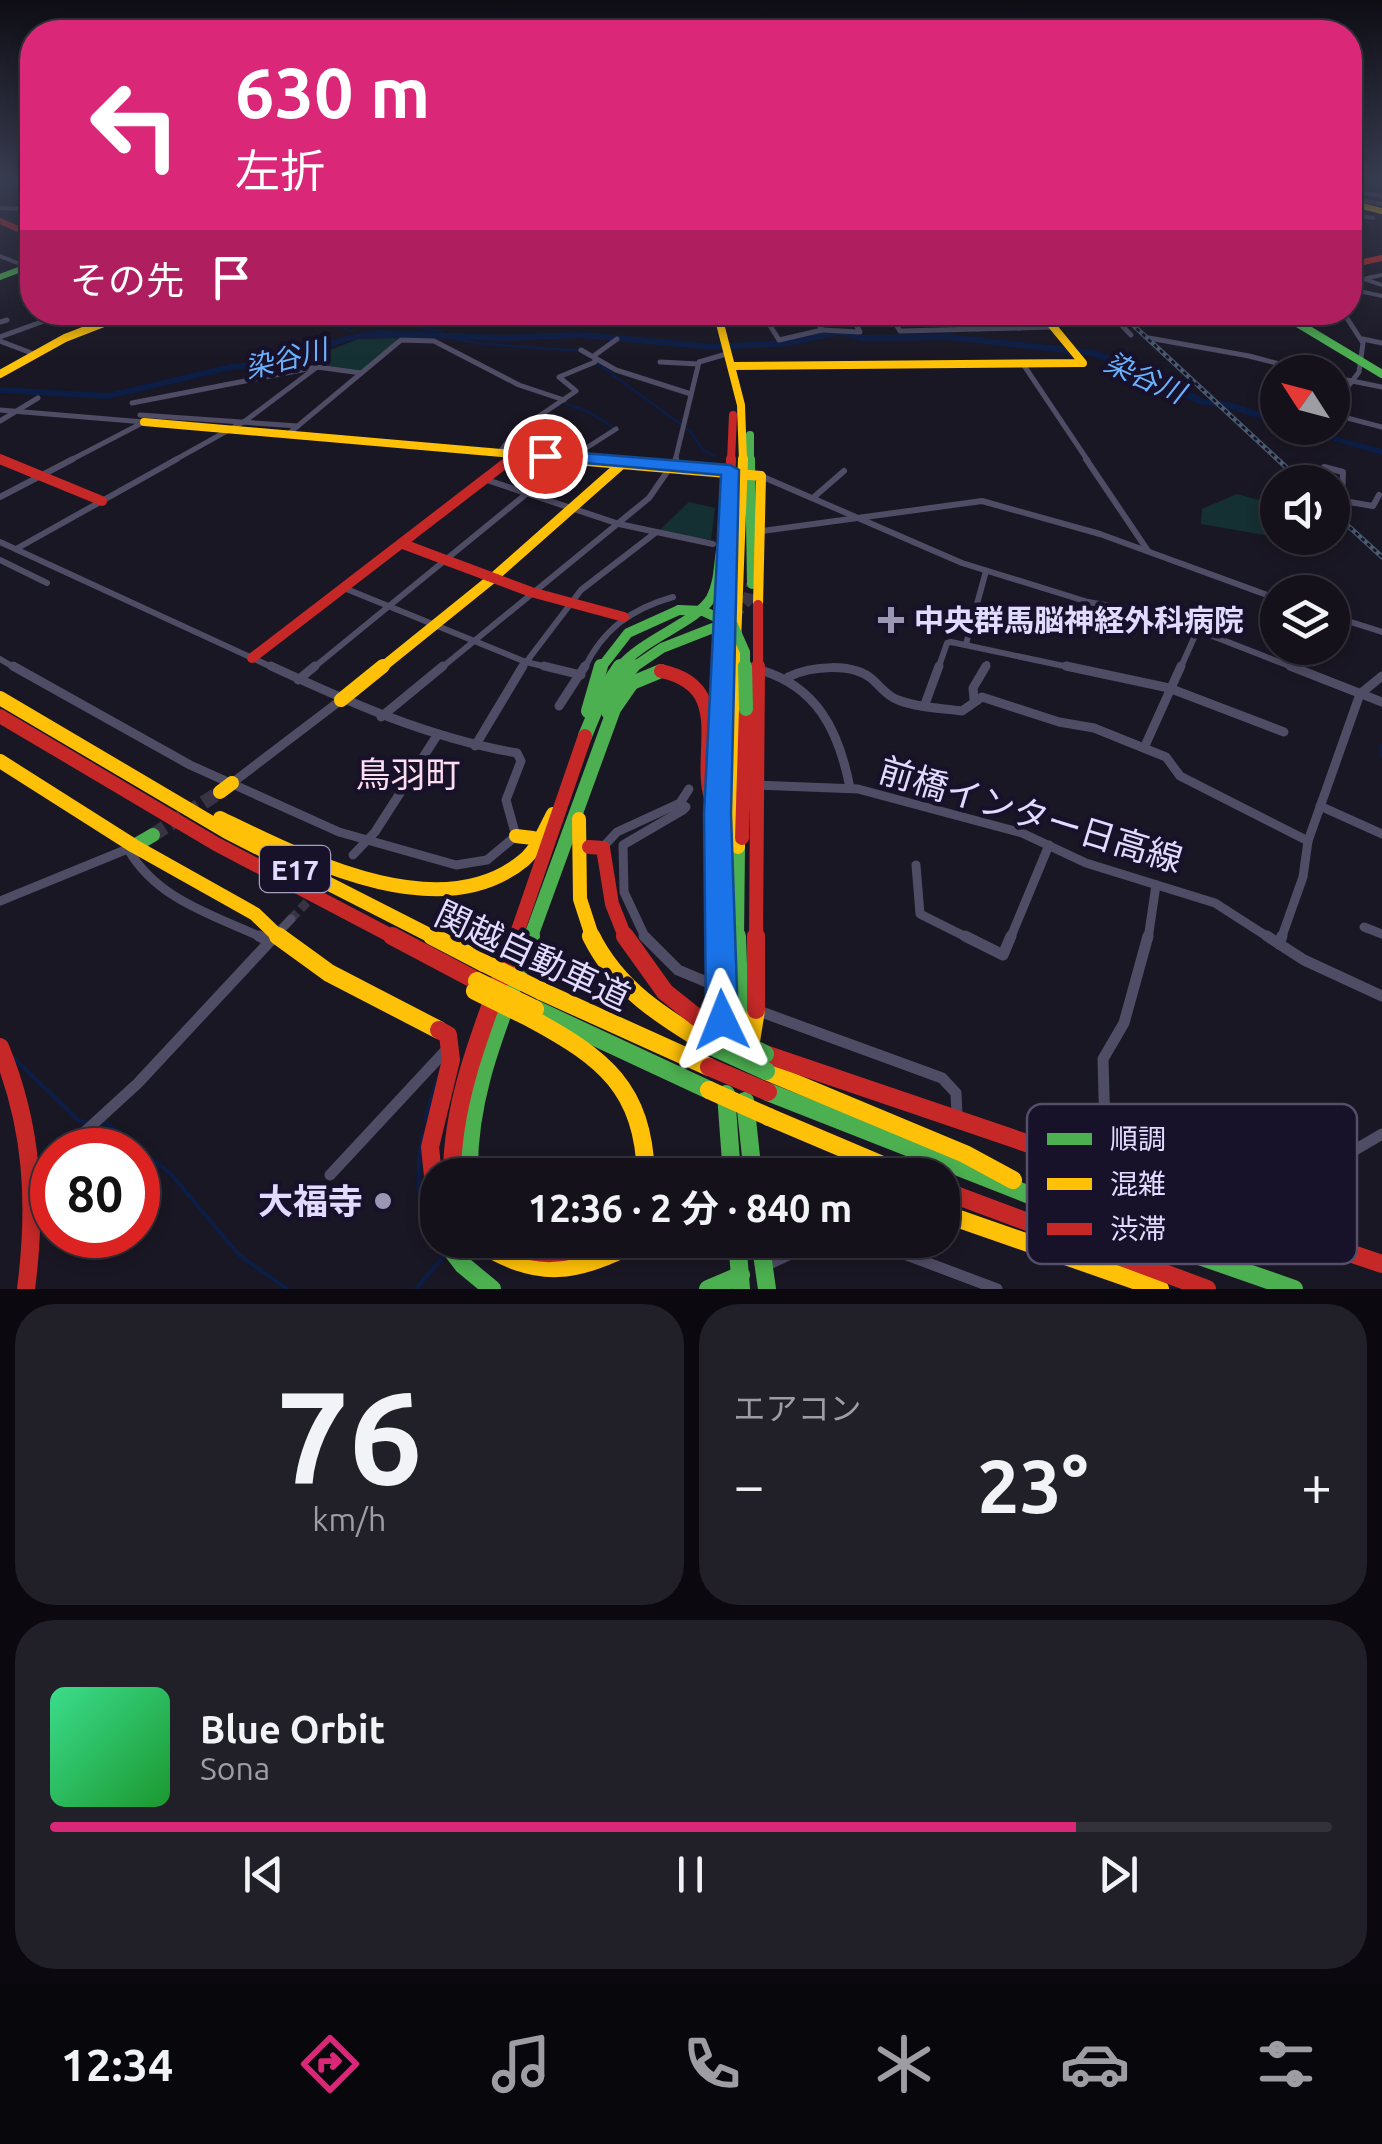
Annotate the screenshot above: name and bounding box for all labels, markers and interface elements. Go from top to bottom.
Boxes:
text: 630 m [235,53,430,131]
icon: left [70,60,200,190]
text: 左折 [235,145,325,196]
icon: arrive [204,250,259,305]
text: その先 [70,259,184,301]
water label: 染谷川 [241,332,333,383]
water label: 染谷川 [1100,346,1192,409]
north arrow [1260,355,1350,445]
map controls [1260,355,1350,665]
pin [503,414,588,499]
icon: arrive [518,429,573,484]
button: sound [1260,465,1350,555]
button: layers [1260,575,1350,665]
place label: 中央群馬脳神経外科病院 [914,603,1244,637]
marker: 中央群馬脳神経外科病院 [878,607,904,633]
street label: 前橋インター日高線 [875,749,1187,879]
district label: 鳥羽町 [355,754,461,794]
road number: E17 [260,846,330,892]
street label: 関越自動車道 [429,892,637,1018]
position arrow [670,968,774,1072]
legend [1027,1104,1357,1264]
text: 順調 [1110,1123,1166,1154]
speed limit sign: 80 [30,1128,160,1258]
text: 混雑 [1110,1168,1166,1199]
place label: 大福寺 [258,1181,363,1221]
text: 12:36 · 2 分 · 840 m [528,1187,852,1229]
marker: 大福寺 [372,1190,394,1212]
text: 渋滞 [1110,1213,1166,1244]
text: 76 [276,1363,423,1509]
text: エアコン [734,1390,862,1426]
text: 23° [977,1443,1088,1527]
text: − [734,1454,765,1515]
text: + [1301,1454,1332,1515]
text: km/h [312,1501,386,1537]
text: Blue Orbit [200,1708,385,1750]
text: Sona [200,1750,270,1786]
icon: previous [236,1847,291,1902]
icon: pause [663,1847,718,1902]
icon: next [1091,1847,1146,1902]
icon: directions [295,2029,365,2099]
icon: music [486,2029,556,2099]
icon: phone [677,2029,747,2099]
icon: climate [869,2029,939,2099]
icon: car [1060,2029,1130,2099]
icon: filters [1251,2029,1321,2099]
text: 12:34 [61,2039,173,2090]

